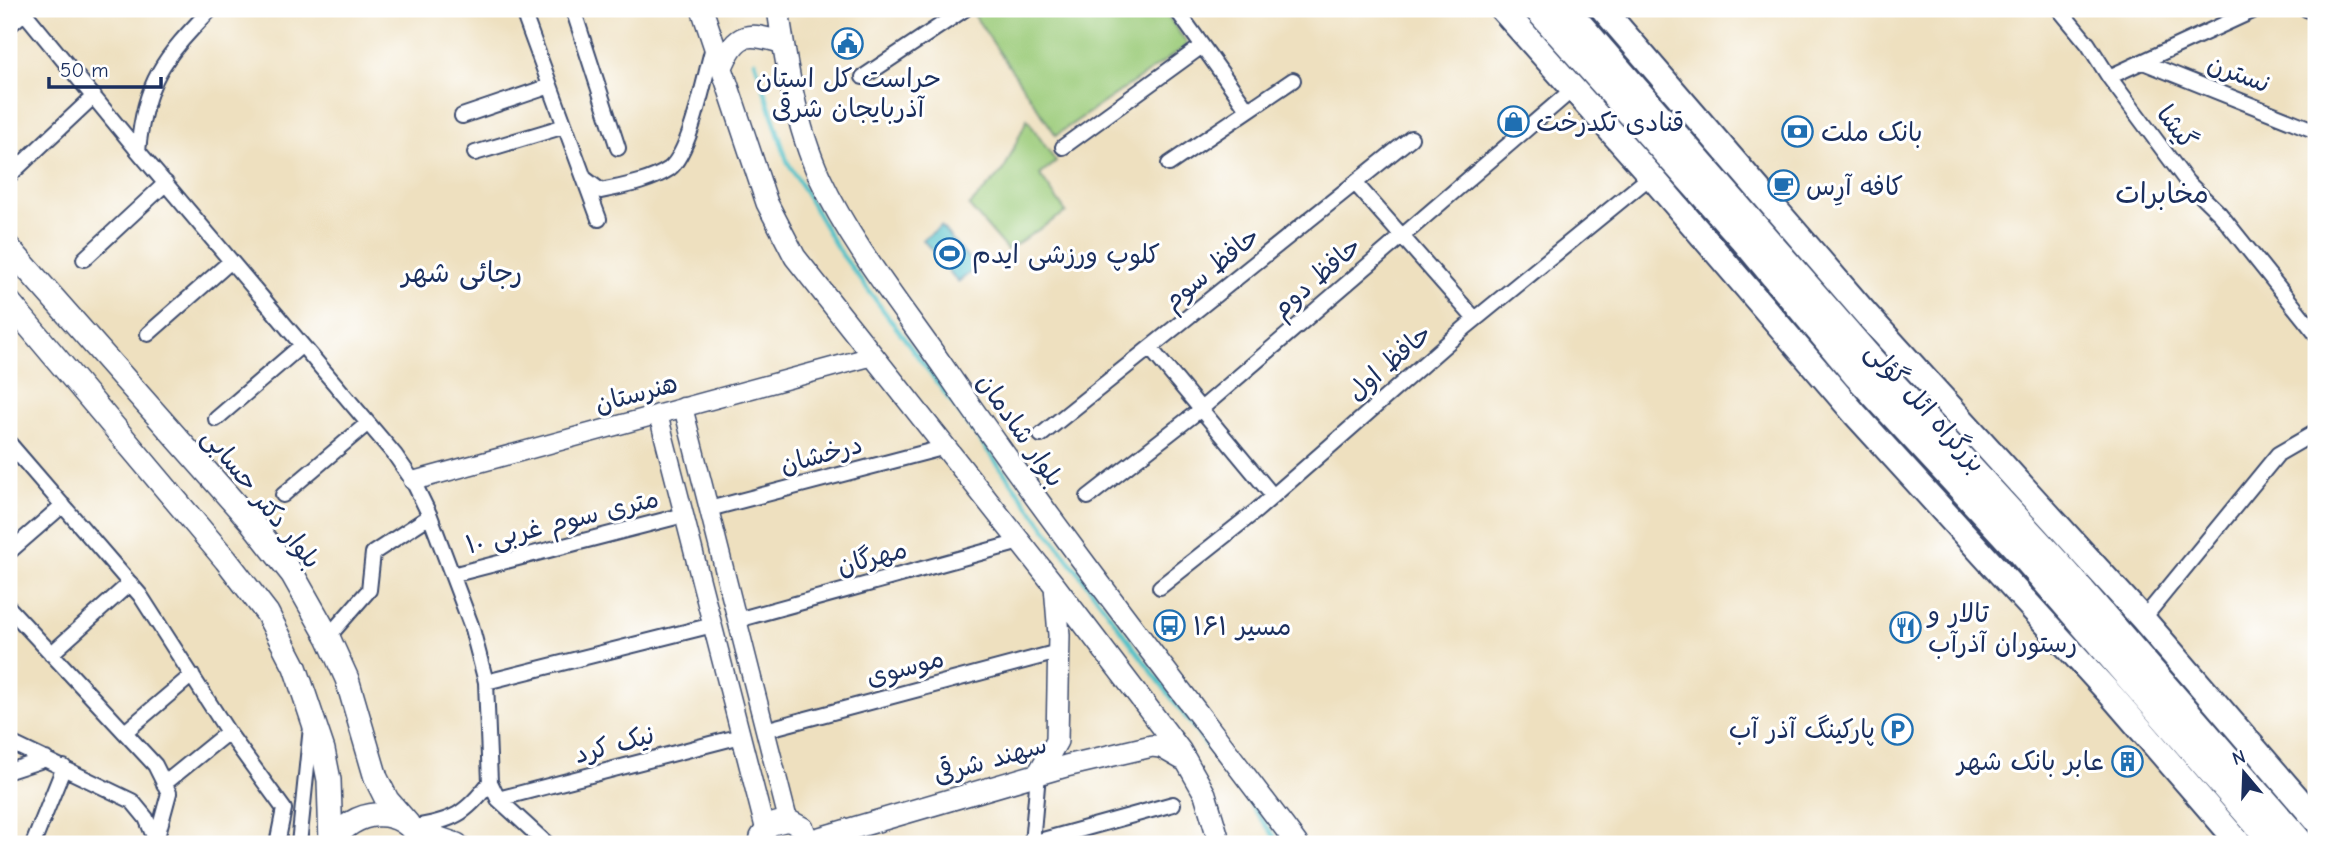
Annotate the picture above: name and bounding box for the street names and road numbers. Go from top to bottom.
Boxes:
street label: نسترن [2203,48,2274,100]
street label: گیشا [2150,99,2203,156]
street label: حافظ سوم [1157,221,1268,320]
street label: حافظ دوم [1266,231,1370,328]
street label: حافظ اول [1341,318,1438,407]
street label: بزرگراه ائل گؤلی [1858,336,1992,479]
street label: بلوار شادمان [970,368,1070,493]
street label: هنرستان [591,369,681,419]
street label: بلوار دکتر حسابی [195,423,327,575]
street label: درخشان [777,430,866,480]
street label: ۱۰ متری سوم غربی [463,483,663,564]
street label: مهرگان [834,533,910,582]
street label: موسوی [863,643,948,694]
street label: نیک کرد [571,720,658,770]
street label: سهند شرقی [930,728,1050,790]

